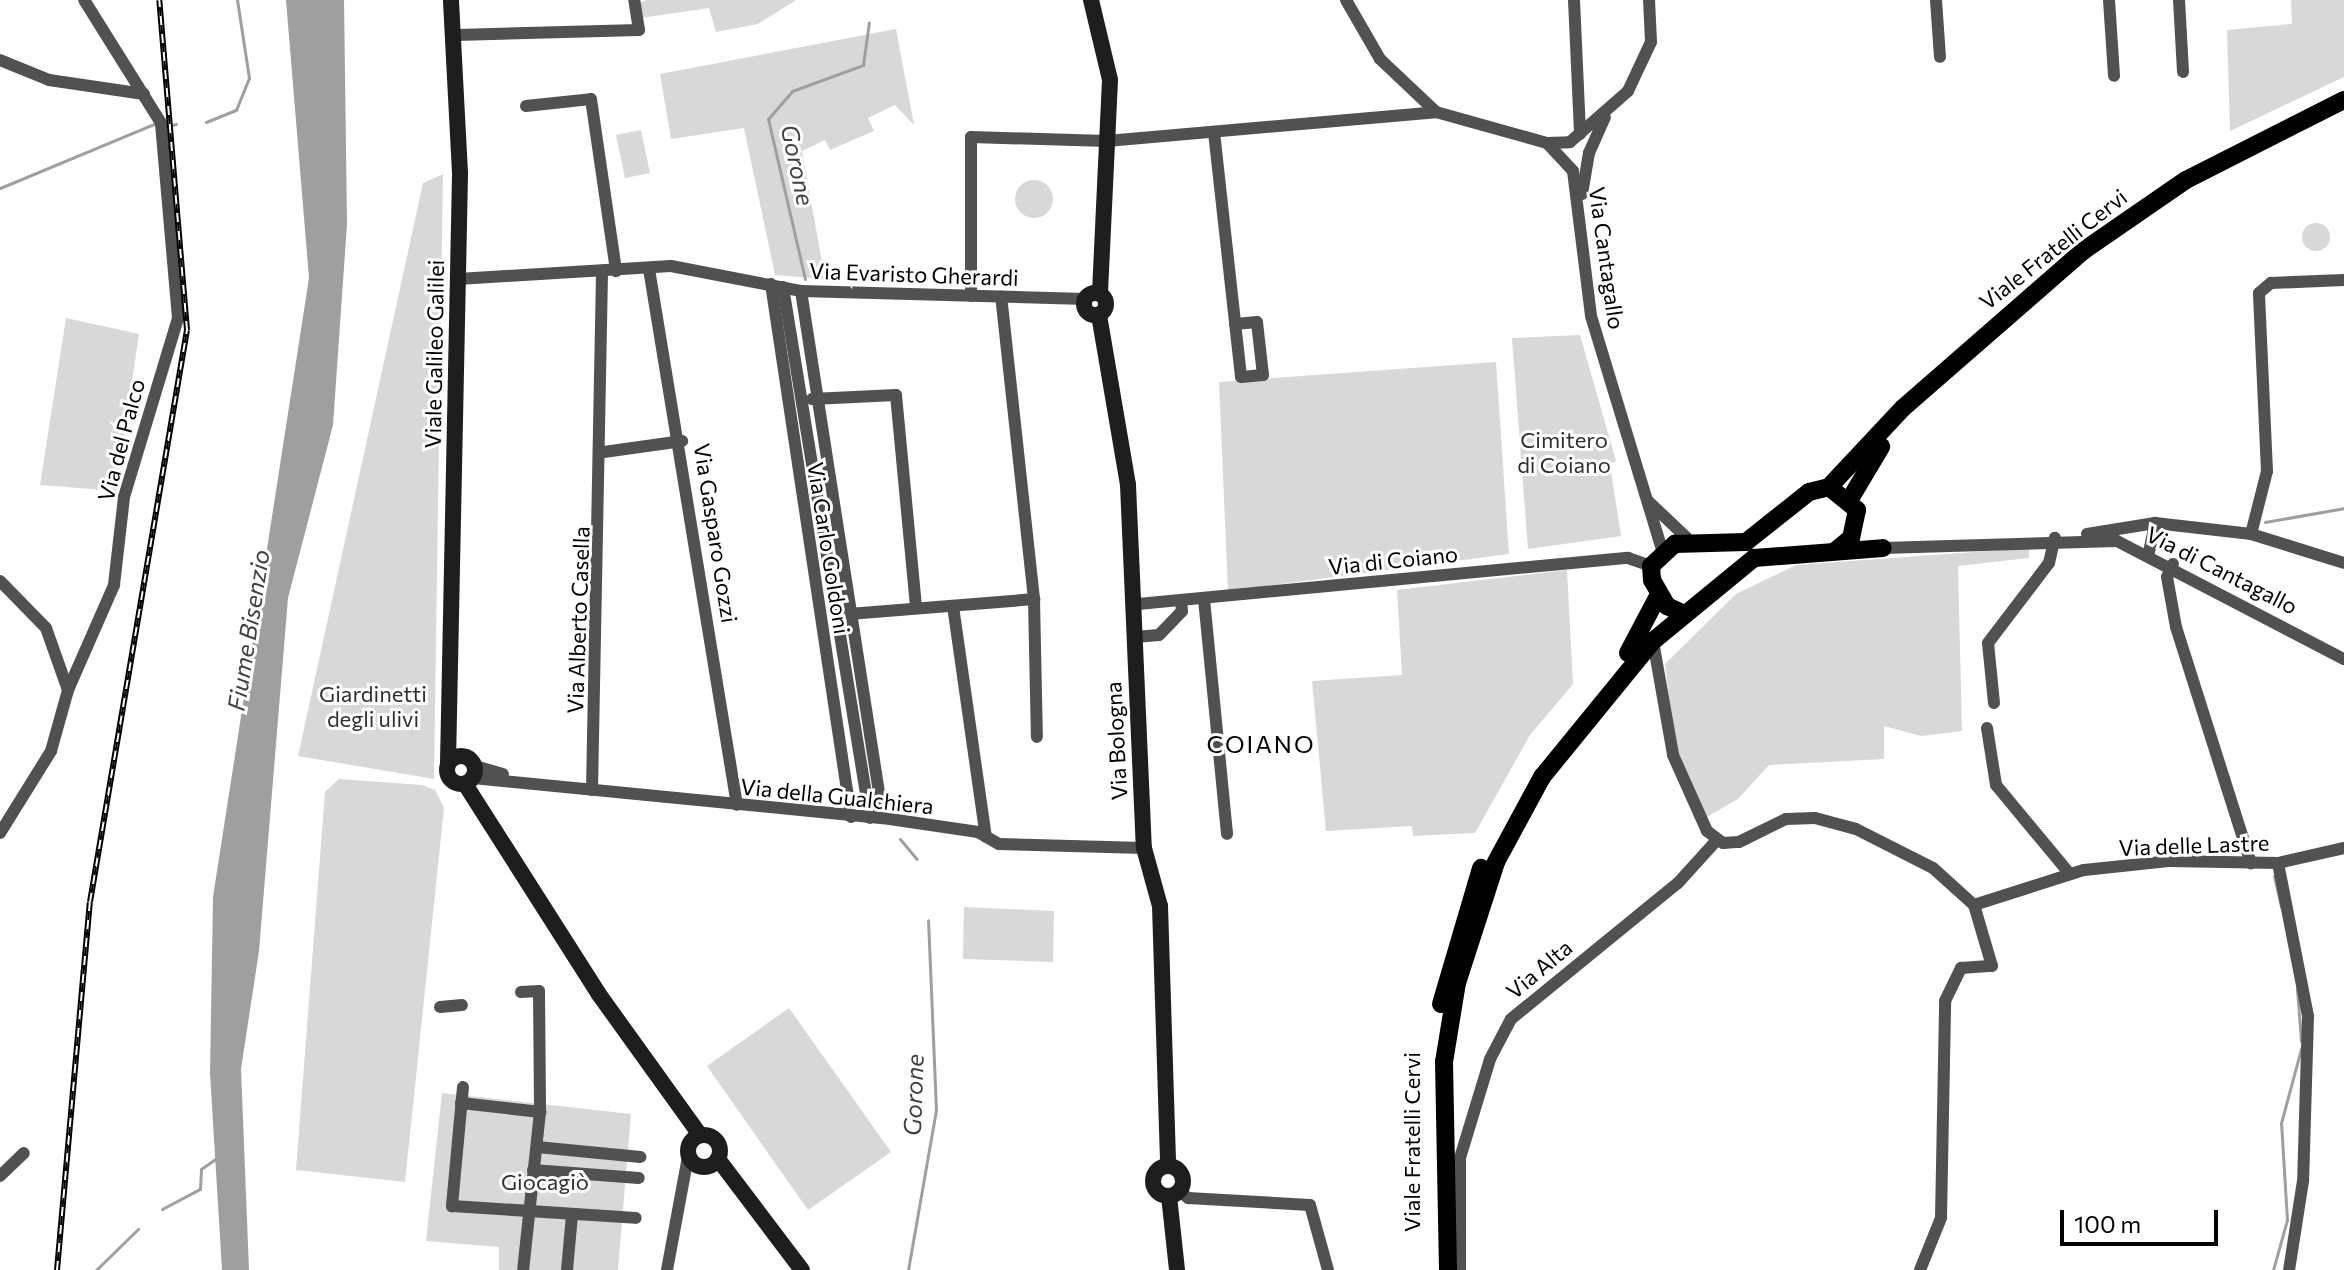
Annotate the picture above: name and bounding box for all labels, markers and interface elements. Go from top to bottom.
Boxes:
water label: Gorone [775,122,821,208]
street label: Viale Fratelli Cervi [1974,183,2132,315]
street label: Via Cantagallo [1584,185,1630,331]
street label: Via Evaristo Gherardi [809,257,1019,291]
street label: Viale Galileo Galilei [419,259,449,449]
street label: Via del Palco [92,376,150,504]
park label: Cimitero di Coiano [1517,426,1611,478]
street label: Via Gasparo Gozzi [689,441,743,625]
street label: Via Carlo Goldoni [802,460,856,636]
street label: Via di Cantagallo [2142,520,2302,620]
street label: Via Alberto Casella [562,526,594,714]
street label: Via di Coiano [1327,540,1459,580]
water label: Fiume Bisenzio [221,547,275,713]
park label: Giardinetti degli ulivi [319,680,427,732]
street label: Via Bologna [1100,681,1132,801]
district label: COIANO [1206,730,1316,758]
street label: Via della Gualchiera [739,773,935,819]
street label: Via delle Lastre [2118,829,2270,861]
street label: Via Alta [1501,934,1577,1004]
street label: Viale Fratelli Cervi [1399,1052,1425,1232]
water label: Gorone [897,1054,929,1136]
park label: Giocagiò [501,1169,589,1195]
scale bar [2064,1194,2222,1244]
text: 100 m [2074,1209,2141,1238]

